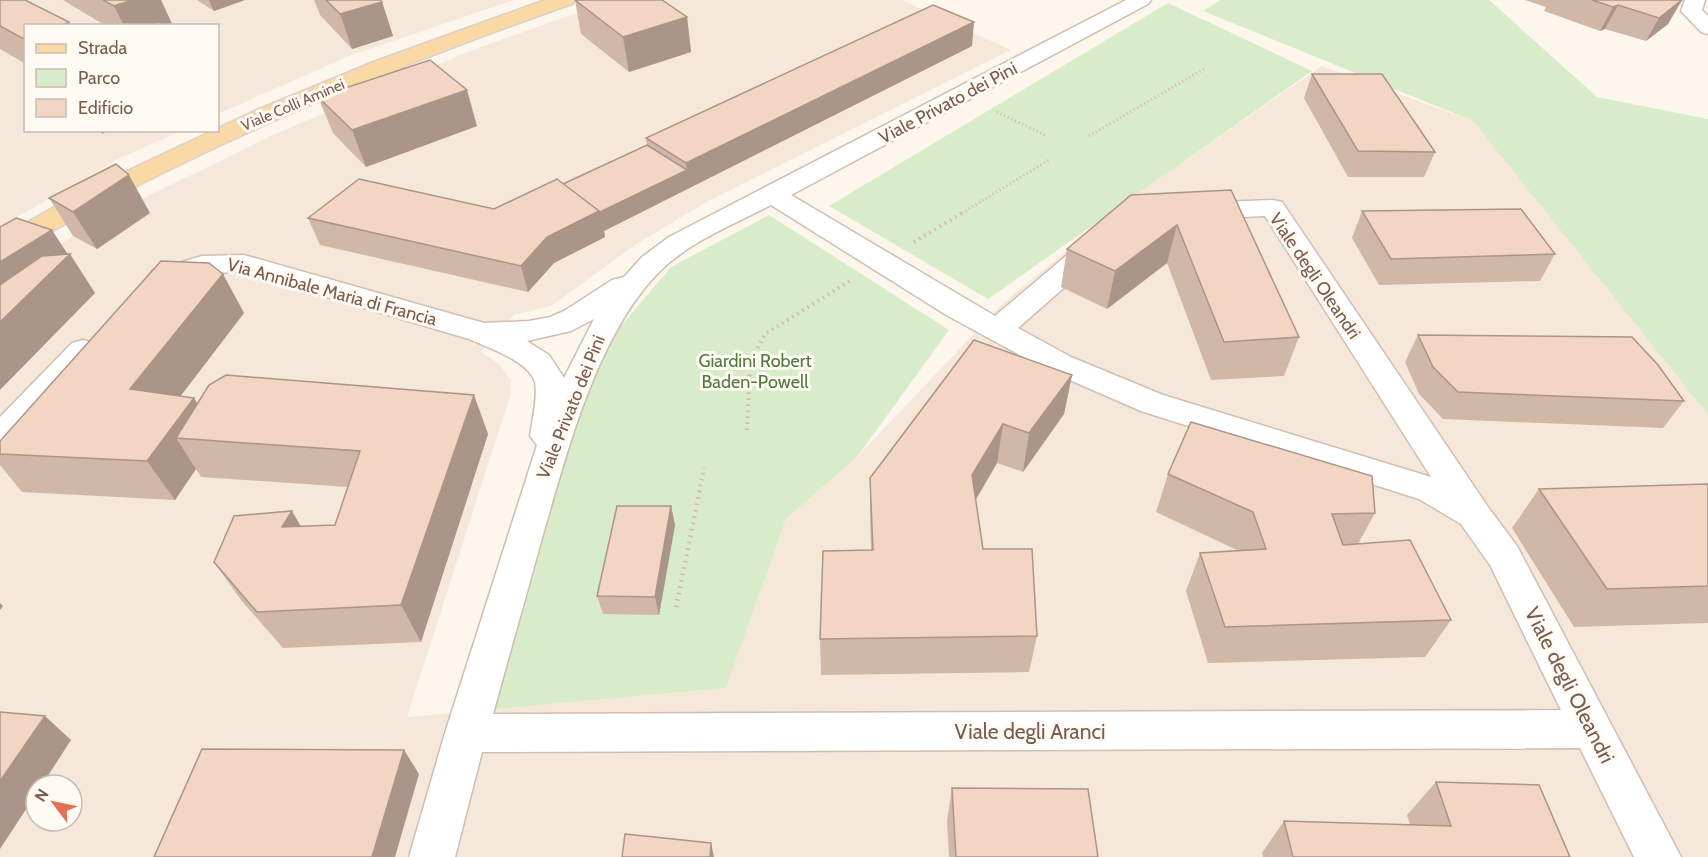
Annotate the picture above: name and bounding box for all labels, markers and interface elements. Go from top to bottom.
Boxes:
legend [24,24,219,132]
text: Strada [78,37,128,59]
street label: Viale Privato dei Pini [875,57,1021,149]
text: Parco [78,67,120,89]
street label: Viale Colli Aminei [239,75,347,135]
text: Edificio [78,97,133,119]
street label: Viale degli Oleandri [1265,209,1365,343]
street label: Via Annibale Maria di Francia [225,253,440,331]
street label: Viale Privato dei Pini [532,332,610,482]
park label: Giardini Robert Baden-Powell [698,350,812,393]
street label: Viale degli Oleandri [1520,603,1620,767]
street label: Viale degli Aranci [955,719,1105,744]
north arrow [24,773,84,833]
text: N [31,785,53,805]

